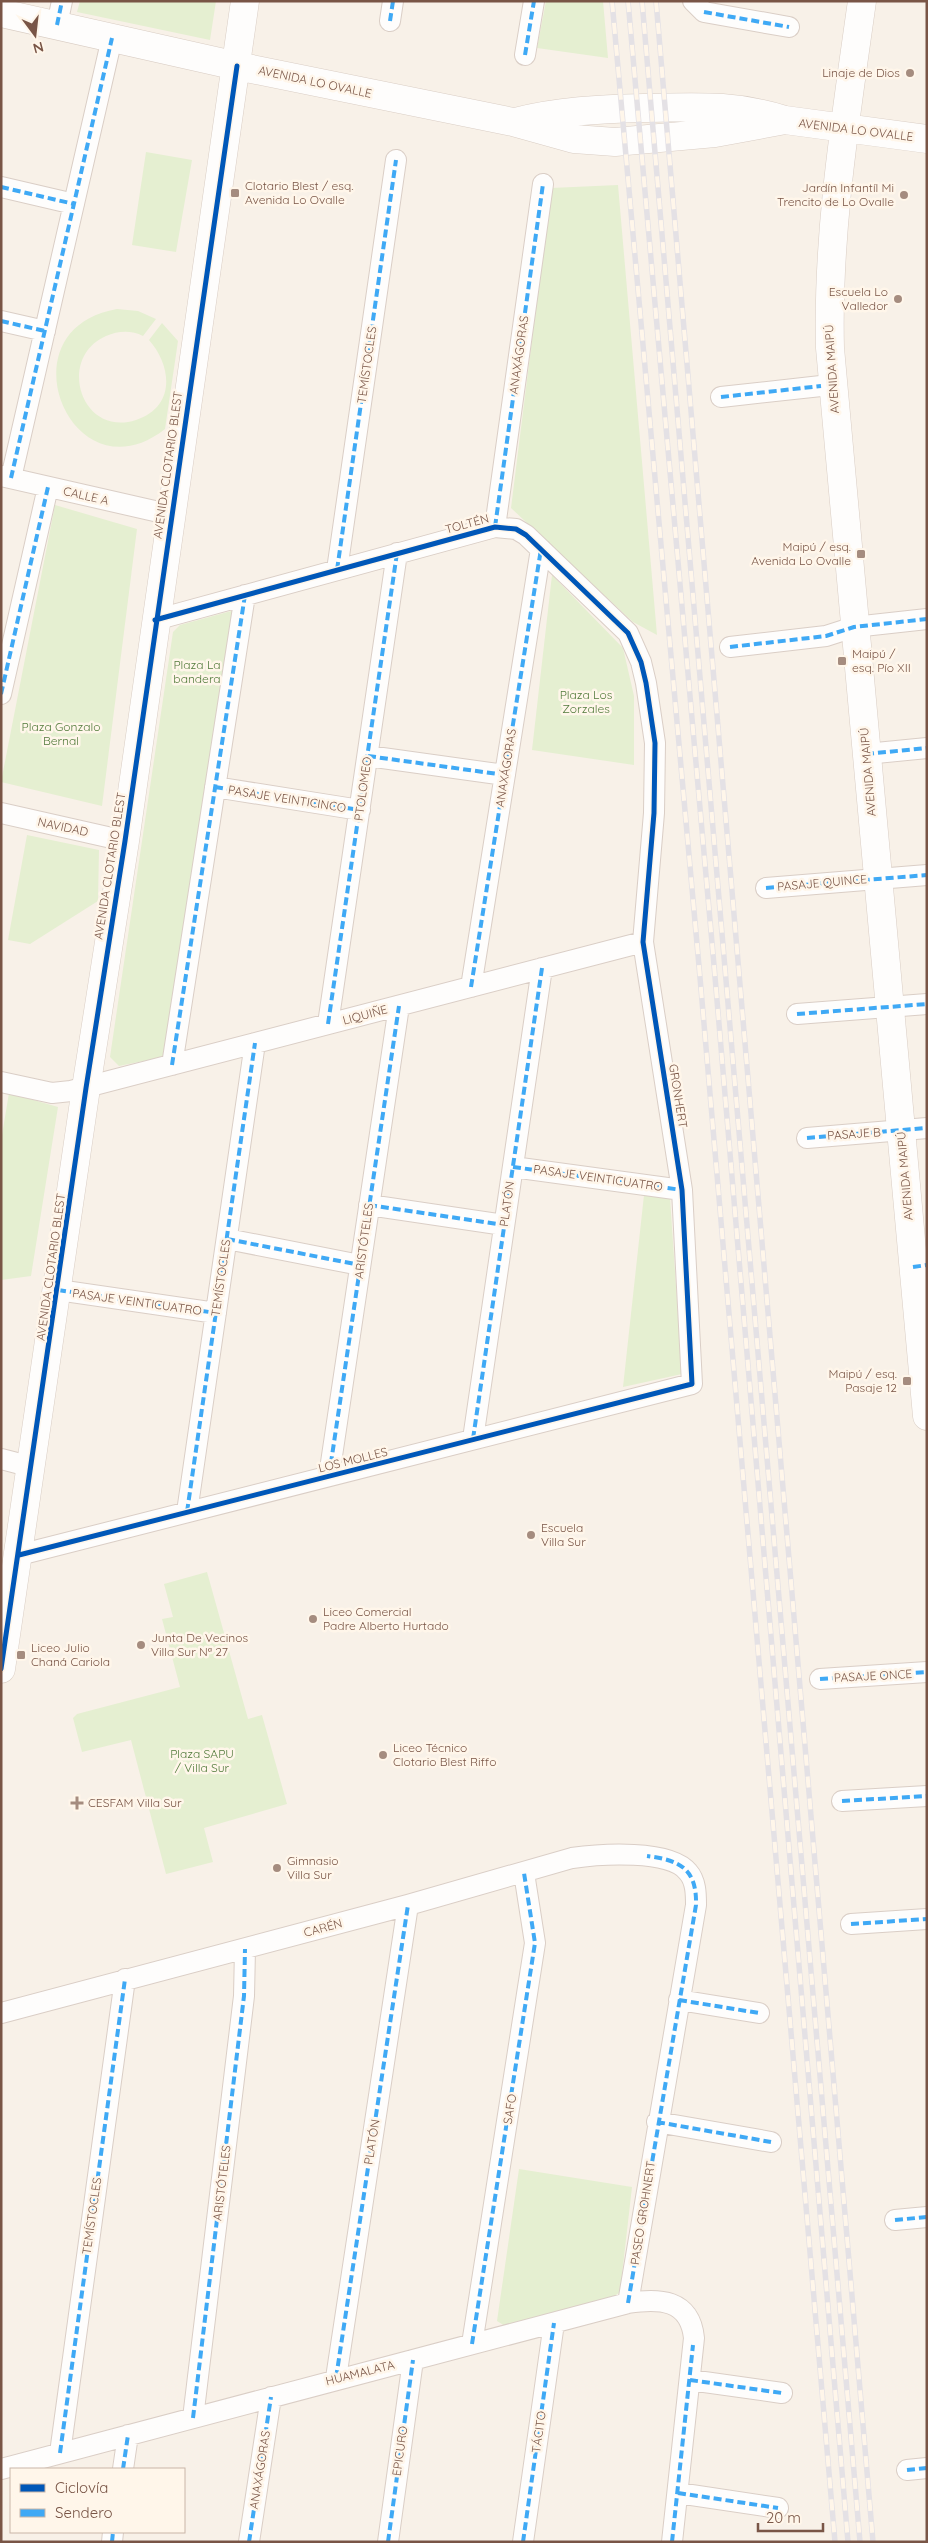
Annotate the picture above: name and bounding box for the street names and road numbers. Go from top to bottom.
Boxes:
street label: AVENIDA LO OVALLE [257,62,373,101]
street label: AVENIDA LO OVALLE [798,115,914,144]
street label: ANAXÁGORAS [506,314,531,395]
street label: AVENIDA MAIPÚ [821,324,842,414]
street label: TEMÍSTOCLES [354,325,379,404]
street label: AVENIDA CLOTARIO BLEST [150,390,185,540]
street label: CALLE A [62,483,111,508]
street label: TOLTÉN [443,510,490,537]
street label: ANAXÁGORAS [492,727,519,808]
street label: AVENIDA MAIPÚ [856,727,879,817]
street label: PTOLOMEO [351,756,374,822]
street label: PASAJE VEINTICINCO [227,782,347,815]
street label: AVENIDA CLOTARIO BLEST [90,791,129,941]
street label: NAVIDAD [36,814,90,839]
street label: PASAJE QUINCE [776,871,868,894]
street label: LIQUIÑE [341,1001,389,1028]
street label: GRONHERT [666,1063,691,1129]
street label: PASAJE B [827,1124,881,1143]
street label: AVENIDA MAIPÚ [893,1131,916,1221]
street label: PASAJE VEINTICUATRO [532,1161,664,1194]
street label: PLATÓN [496,1180,517,1228]
street label: AVENIDA CLOTARIO BLEST [33,1192,68,1342]
street label: ARISTÓTELES [351,1202,376,1280]
street label: TEMÍSTOCLES [208,1238,233,1317]
street label: PASAJE VEINTICUATRO [71,1285,203,1318]
street label: LOS MOLLES [317,1444,389,1475]
street label: PASAJE ONCE [833,1666,913,1685]
street label: CARÉN [302,1915,344,1940]
street label: SAFO [500,2093,519,2125]
street label: PLATÓN [361,2118,383,2166]
street label: ARISTÓTELES [209,2144,234,2222]
street label: PASEO GROHNERT [627,2160,658,2266]
street label: TEMÍSTOCLES [79,2176,104,2255]
street label: HUAMALATA [324,2357,396,2388]
street label: TÁCITO [528,2410,549,2454]
street label: EPICURO [389,2425,410,2477]
street label: ANAXÁGORAS [246,2429,273,2510]

